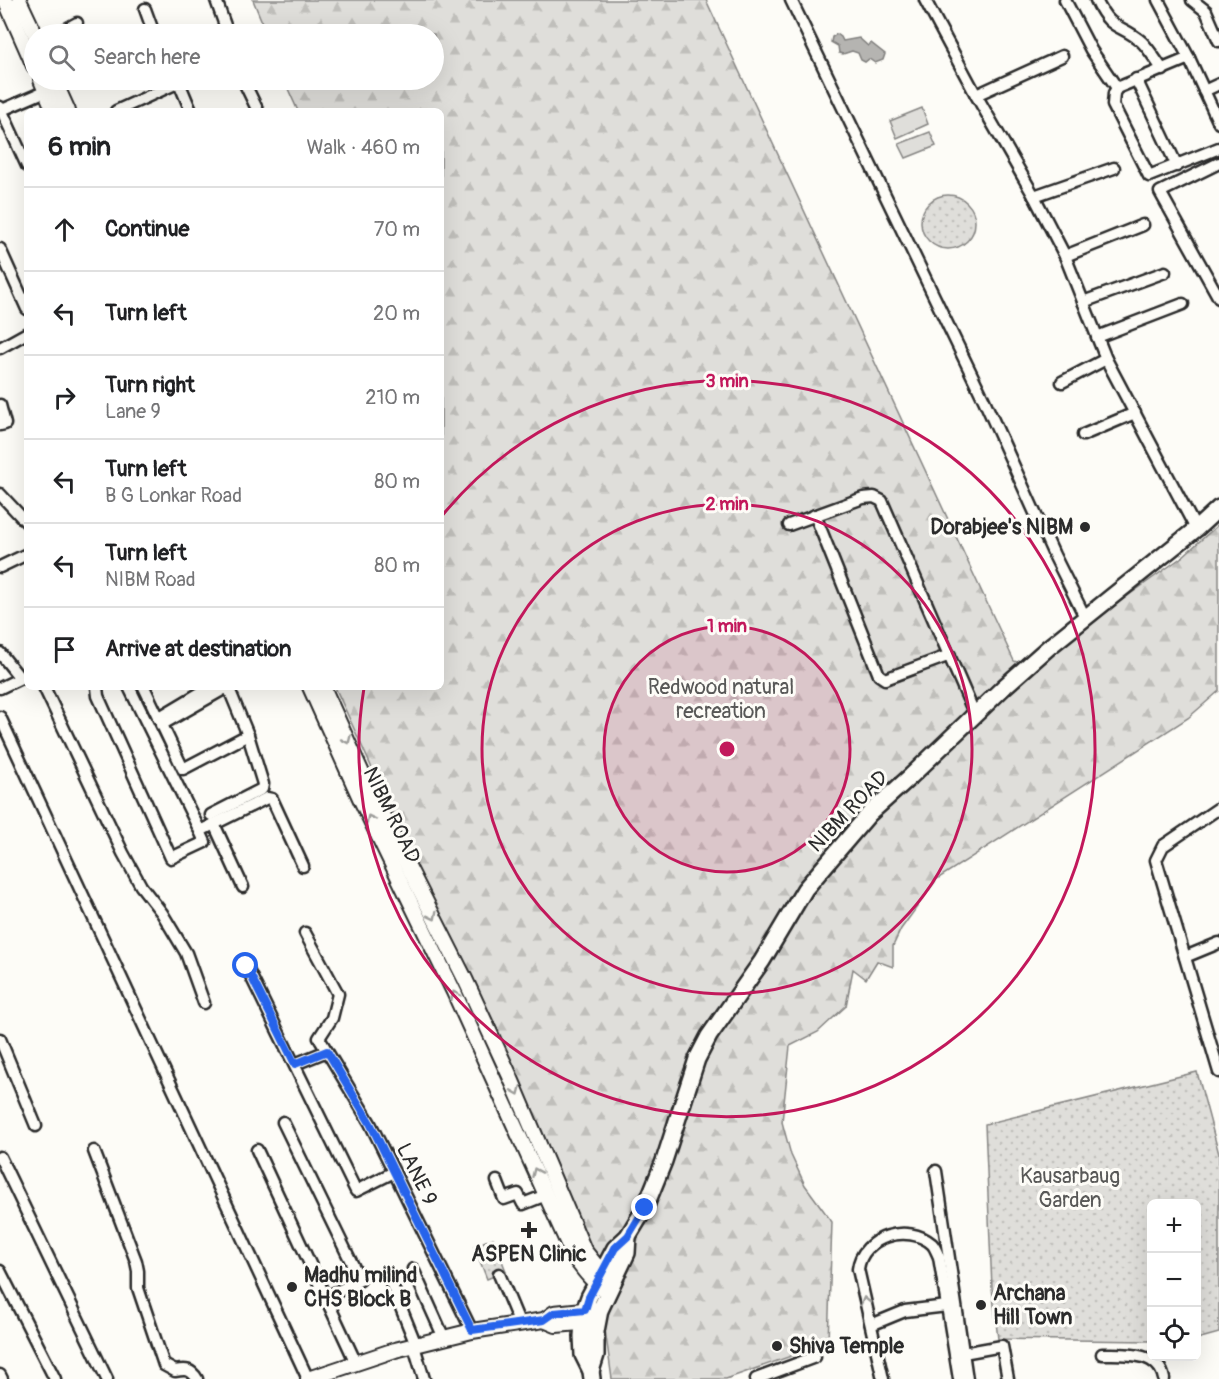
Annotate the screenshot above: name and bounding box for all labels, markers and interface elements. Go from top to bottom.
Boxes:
search box [24,24,444,90]
icon: search [45,41,78,74]
text: Search here [93,43,200,71]
text: 6 min [48,131,111,163]
text: Walk · 460 m [306,135,420,160]
icon: ahead [48,213,81,246]
text: Continue [105,215,189,243]
text: 70 m [374,217,420,242]
icon: left [48,297,81,330]
text: Turn left [105,299,187,327]
text: 20 m [373,301,420,326]
text: 3 min [705,370,749,393]
text: Turn right [105,371,195,399]
icon: right [48,381,81,414]
text: 210 m [365,385,420,410]
text: Lane 9 [105,399,161,424]
text: Turn left [105,455,187,483]
icon: left [48,465,81,498]
text: 80 m [374,469,420,494]
text: B G Lonkar Road [105,483,242,508]
text: 2 min [705,493,749,516]
place label: Dorabjee's NIBM [930,514,1073,541]
marker: Dorabjee's NIBM [1078,520,1092,534]
text: Turn left [105,539,187,567]
icon: left [48,549,81,582]
text: 80 m [374,553,420,578]
text: NIBM Road [105,567,196,592]
text: 1 min [707,615,747,638]
icon: arrive [48,633,81,666]
text: Arrive at destination [105,635,291,663]
park label: Redwood natural recreation [648,674,794,725]
one-way arrow [340,734,352,745]
centre of rings [717,739,737,759]
street label: NIBM ROAD [357,763,426,868]
street label: NIBM ROAD [803,765,894,858]
one-way arrow [366,815,378,826]
one-way arrow [425,909,437,920]
route start [232,952,258,978]
one-way arrow [451,990,463,1001]
one-way arrow [509,1085,521,1096]
street label: LANE 9 [390,1139,443,1210]
park label: Kausarbaug Garden [1020,1163,1120,1214]
one-way arrow [531,1168,543,1179]
route end [631,1194,657,1220]
map controls [1147,1199,1201,1361]
button: + [1147,1199,1201,1253]
marker: ASPEN Clinic [520,1221,538,1239]
place label: ASPEN Clinic [471,1241,587,1268]
button: − [1147,1253,1201,1307]
place label: Madhu milind CHS Block B [304,1262,417,1313]
marker: Madhu milind CHS Block B [285,1280,299,1294]
place label: Archana Hill Town [993,1280,1073,1331]
one-way arrow [859,1297,872,1307]
marker: Archana Hill Town [974,1298,988,1312]
button: locate [1147,1307,1201,1361]
place label: Shiva Temple [789,1333,905,1360]
marker: Shiva Temple [770,1339,784,1353]

